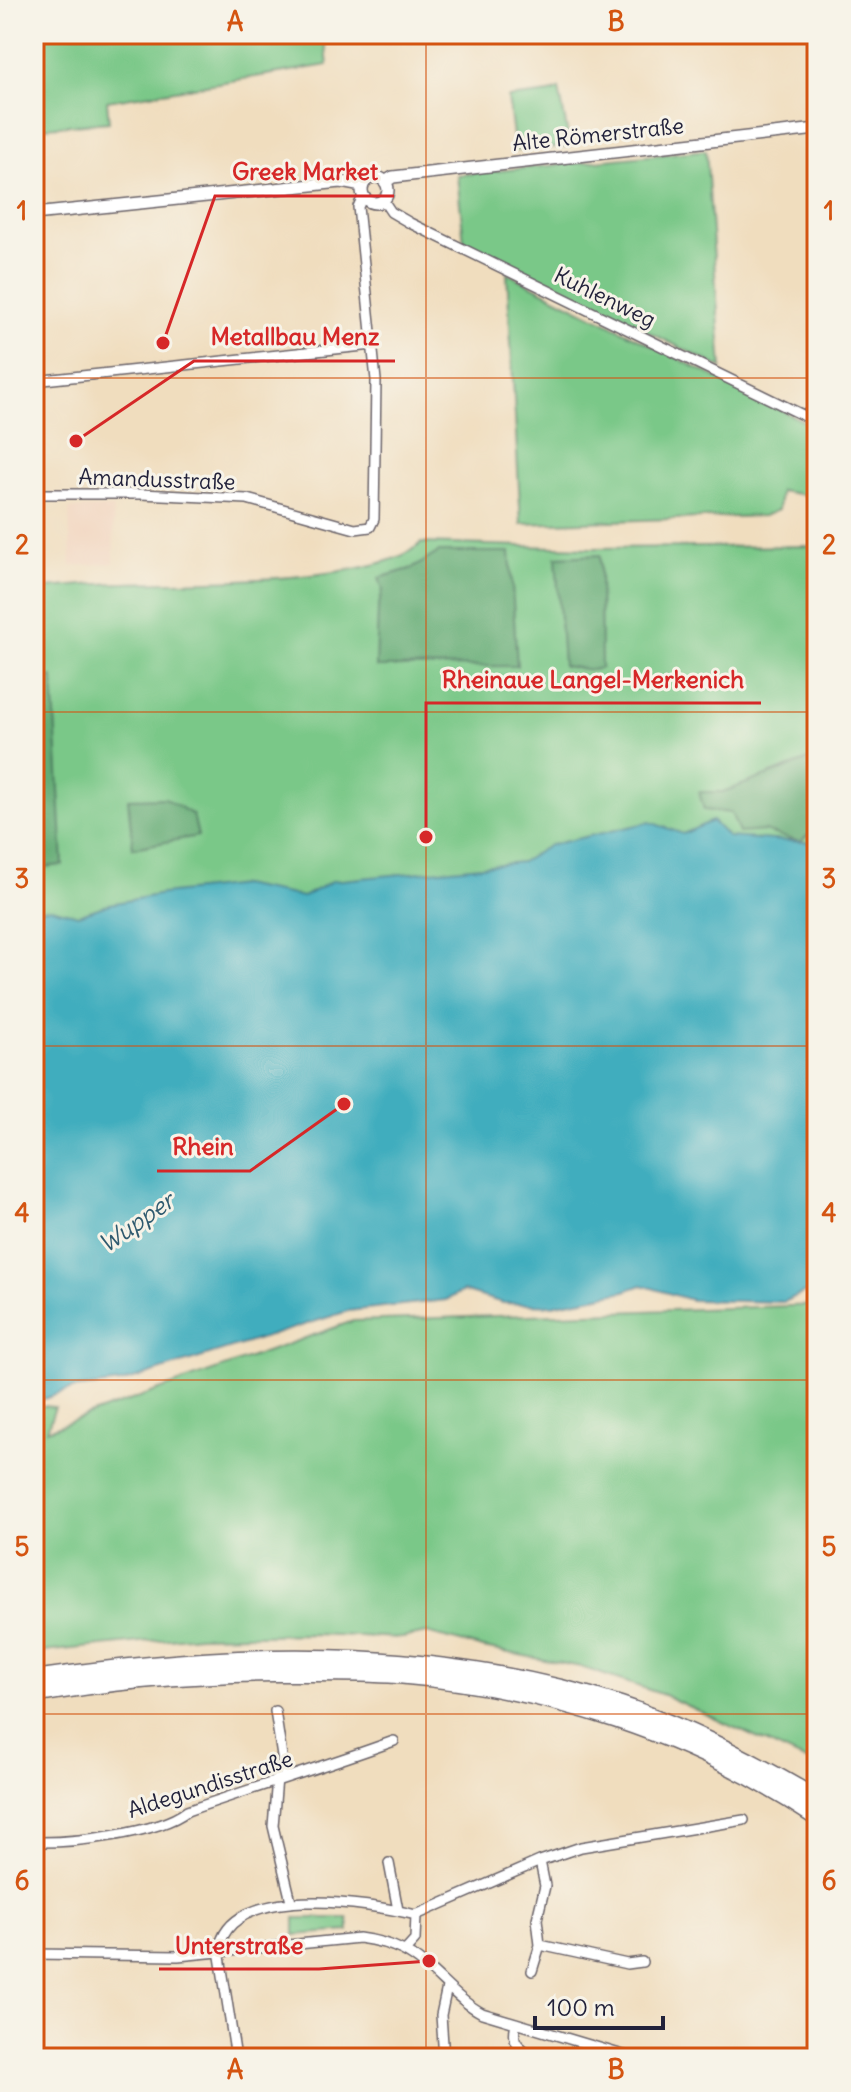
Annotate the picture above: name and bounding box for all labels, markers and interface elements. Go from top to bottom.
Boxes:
text: A [227,5,244,38]
text: B [607,5,625,38]
street label: Alte Römerstraße [511,111,685,157]
callout: Greek Market [215,148,394,196]
text: Greek Market [232,156,379,186]
text: 1 [17,194,27,227]
text: 1 [824,194,834,227]
street label: Kuhlenweg [550,260,660,334]
callout: Metallbau Menz [194,313,395,361]
text: Metallbau Menz [211,321,380,351]
street label: Amandusstraße [78,462,236,496]
text: 2 [15,528,29,561]
text: 2 [822,528,836,561]
callout: Rheinaue Langel-Merkenich [426,655,761,703]
text: Rheinaue Langel-Merkenich [442,664,744,694]
text: 3 [15,862,29,895]
text: 3 [822,862,836,895]
callout: Rhein [157,1123,250,1171]
text: Rhein [172,1131,234,1161]
water label: Wupper [92,1183,182,1259]
text: 4 [14,1196,30,1229]
text: 4 [821,1196,837,1229]
text: 5 [15,1530,30,1563]
text: 5 [822,1530,837,1563]
street label: Aldegundisstraße [124,1744,296,1824]
text: 6 [14,1864,30,1897]
text: 6 [821,1864,837,1897]
callout: Unterstraße [159,1921,319,1969]
text: Unterstraße [175,1930,303,1960]
scale bar [535,1980,663,2030]
text: 100 m [547,1992,615,2022]
text: A [227,2053,244,2086]
text: B [607,2053,625,2086]

